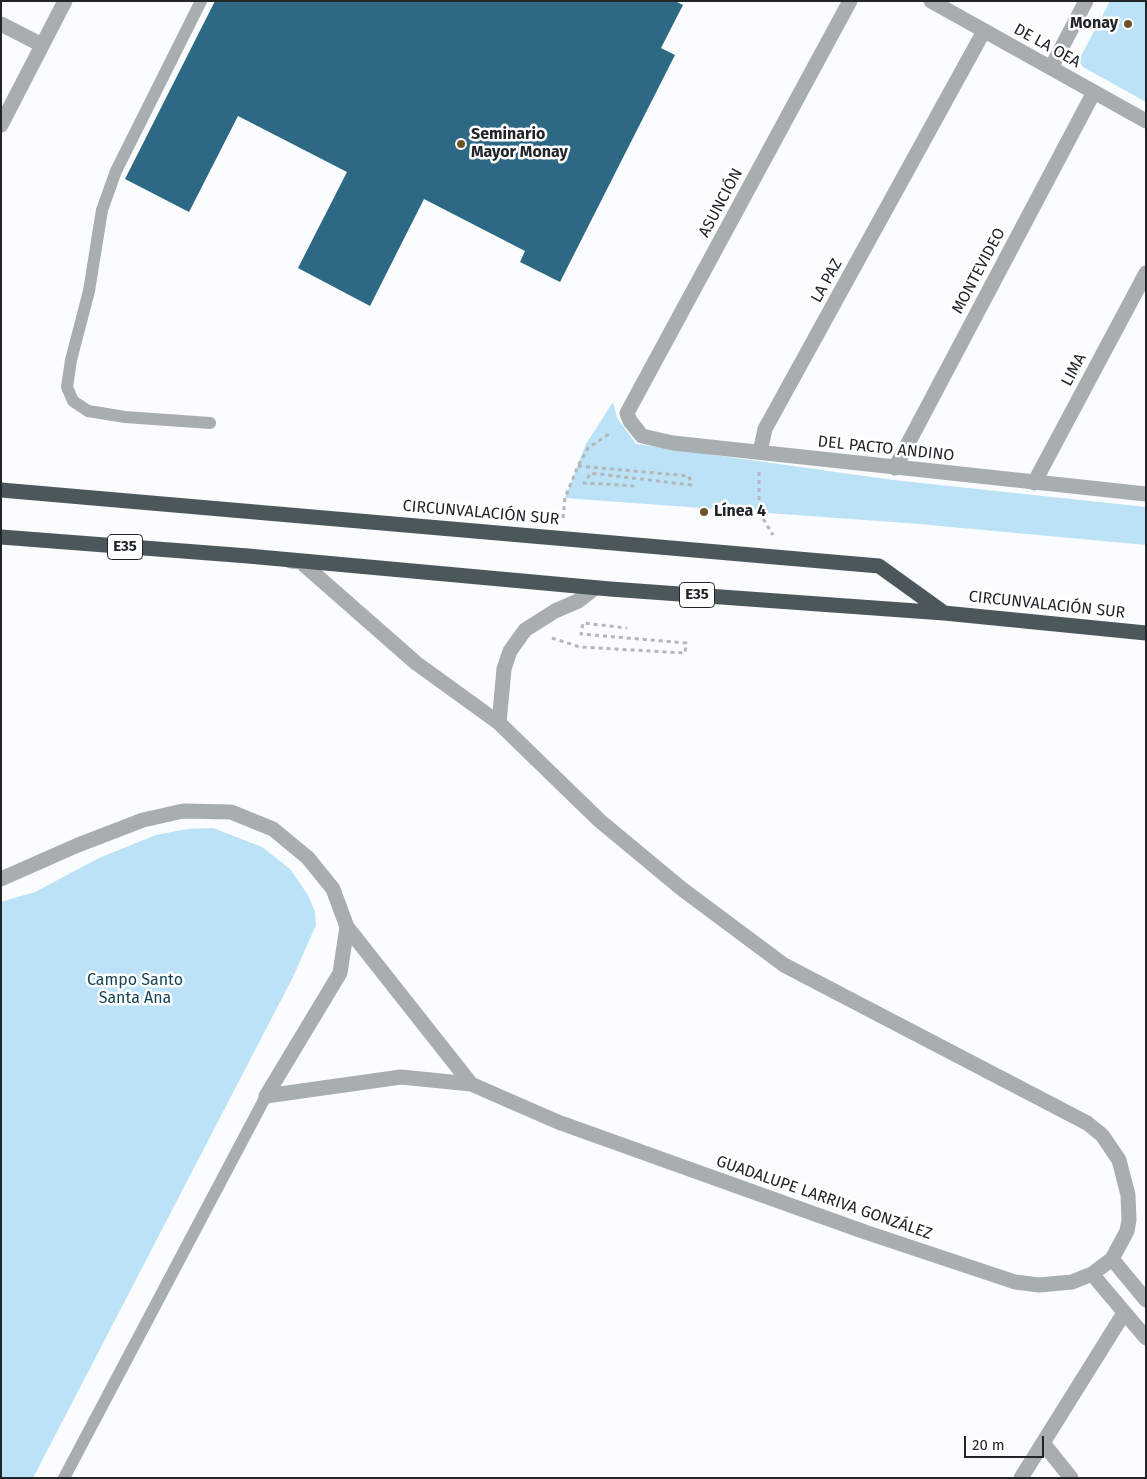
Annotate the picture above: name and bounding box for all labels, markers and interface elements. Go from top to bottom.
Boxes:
place label: Monay [1070,14,1118,34]
marker: Monay [1122,18,1134,30]
street label: DE LA OEA [1010,20,1084,72]
place label: Seminario Mayor Monay [471,125,568,163]
marker: Seminario Mayor Monay [455,138,467,150]
street label: ASUNCIÓN [695,165,747,241]
street label: MONTEVIDEO [948,225,1010,317]
street label: LA PAZ [807,256,847,306]
street label: LIMA [1057,350,1091,390]
street label: DEL PACTO ANDINO [817,432,955,466]
street label: CIRCUNVALACIÓN SUR [402,497,560,529]
place label: Línea 4 [714,502,766,522]
marker: Línea 4 [698,506,710,518]
road number: E35 [108,534,142,560]
road number: E35 [680,582,714,608]
street label: CIRCUNVALACIÓN SUR [968,587,1126,623]
park label: Campo Santo Santa Ana [87,971,183,1009]
street label: GUADALUPE LARRIVA GONZÁLEZ [714,1152,934,1244]
scale bar [967,1426,1047,1458]
text: 20 m [972,1436,1005,1454]

